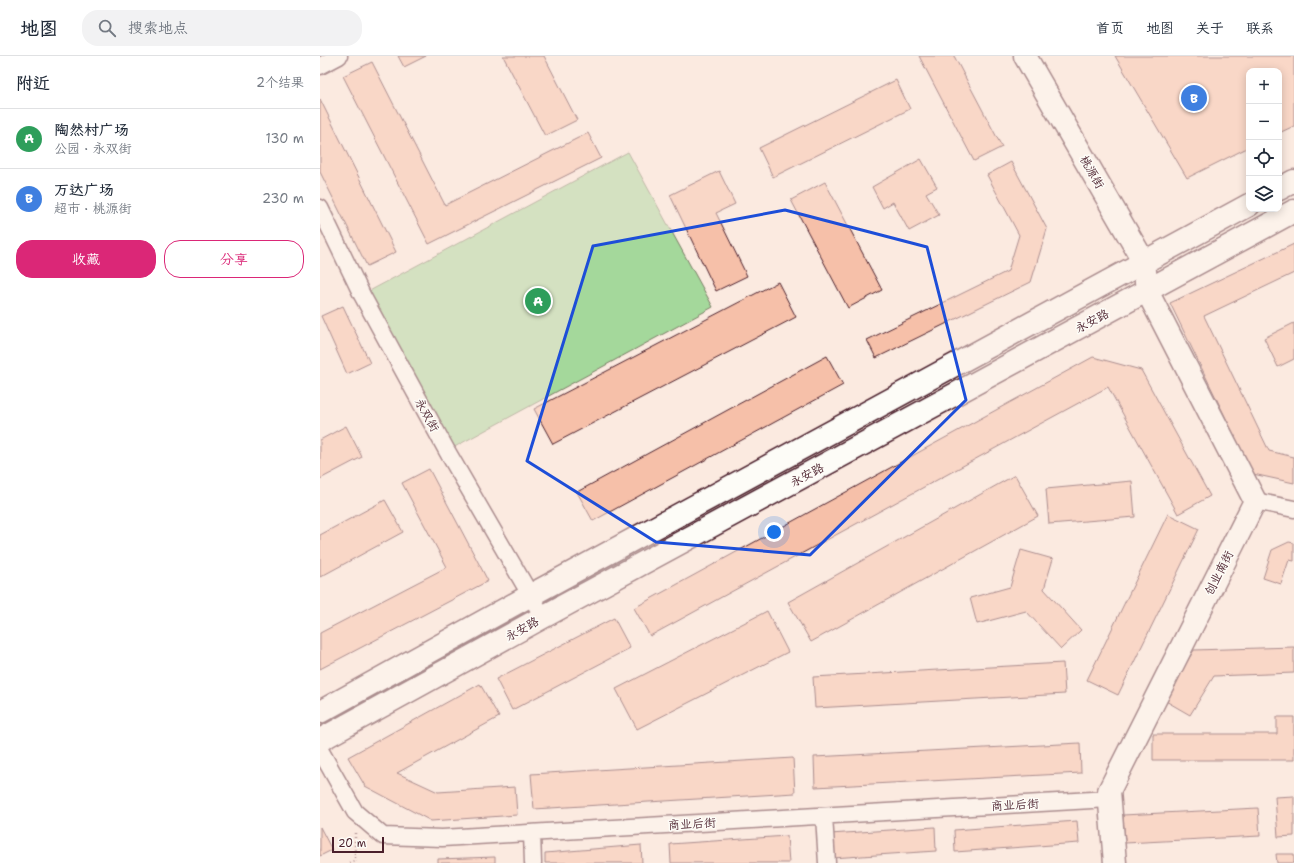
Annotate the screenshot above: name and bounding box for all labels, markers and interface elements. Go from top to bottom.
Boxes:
search box [82,10,362,46]
text: 地图 [20,16,58,41]
icon: search [96,17,118,39]
text: 搜索地点 [128,18,188,38]
text: 首页 [1096,19,1124,37]
text: 地图 [1146,19,1174,37]
text: 关于 [1196,19,1224,37]
text: 联系 [1246,19,1274,37]
map controls [1246,68,1282,212]
button: + [1246,68,1282,104]
text: 附近 [16,72,50,94]
text: 2个结果 [256,74,304,91]
pin: B [1181,83,1207,113]
button: − [1246,104,1282,140]
text: 陶然村广场 [54,120,129,140]
text: A [24,130,34,147]
text: 130 m [266,130,304,147]
text: 公园 · 永双街 [54,140,132,157]
button: locate [1246,140,1282,176]
street label: 桃源街 [1076,152,1108,192]
button: layers [1246,176,1282,212]
text: 万达广场 [54,180,114,200]
text: B [25,190,33,207]
text: 230 m [262,190,304,207]
text: 超市 · 桃源街 [54,200,132,217]
button: 收藏 [16,240,156,278]
button: 分享 [164,240,304,278]
pin: A [525,286,551,316]
street label: 永安路 [1072,305,1112,337]
street label: 永双街 [411,395,443,435]
street label: 永安路 [787,459,827,491]
your location [764,522,784,542]
street label: 创业南街 [1201,548,1237,598]
street label: 永安路 [502,613,542,645]
street label: 商业后街 [991,796,1039,814]
street label: 商业后街 [668,815,716,833]
scale bar [332,835,384,854]
text: 20 m [338,836,366,851]

